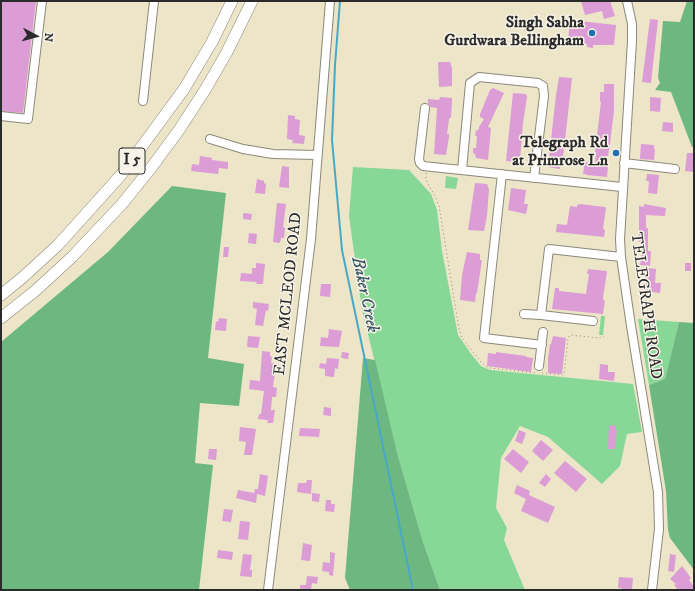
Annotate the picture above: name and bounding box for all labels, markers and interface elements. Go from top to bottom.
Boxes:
place label: Singh Sabha Gurdwara Bellingham [444,14,584,52]
north arrow [16,16,56,56]
marker: Singh Sabha Gurdwara Bellingham [587,28,597,38]
text: N [41,32,55,42]
place label: Telegraph Rd at Primrose Ln [512,134,608,172]
road number: I 5 [119,148,145,174]
marker: Telegraph Rd at Primrose Ln [611,148,621,158]
street label: EAST MCLEOD ROAD [271,212,307,376]
street label: TELEGRAPH ROAD [625,231,665,381]
water label: Baker Creek [346,255,382,335]

